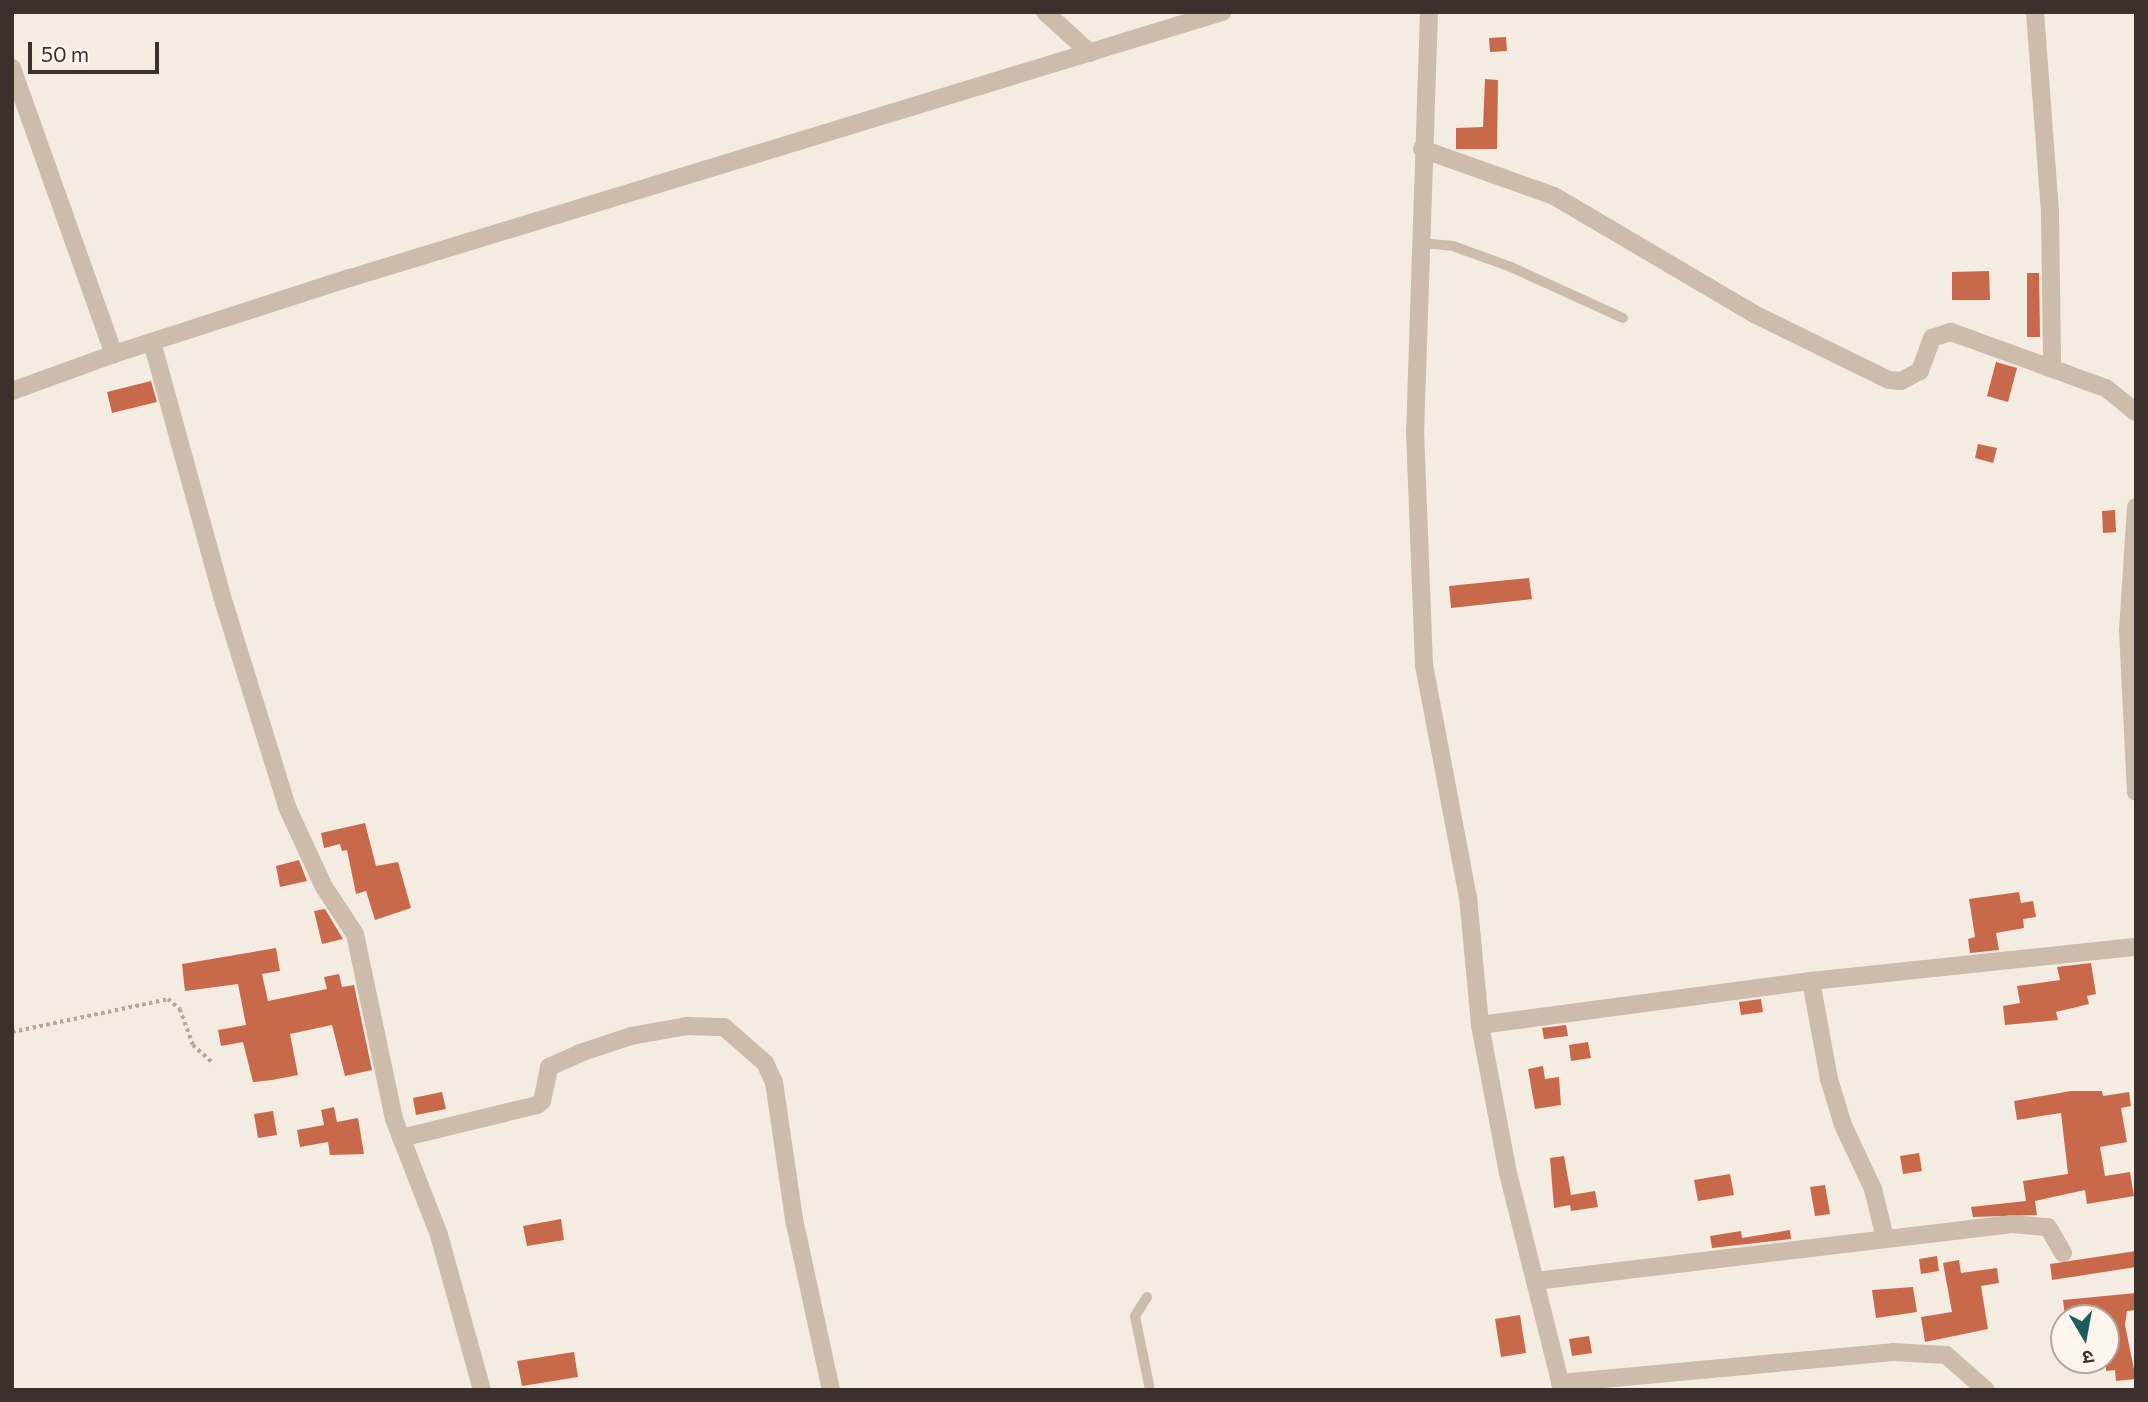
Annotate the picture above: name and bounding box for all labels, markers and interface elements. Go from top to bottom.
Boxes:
scale bar [32,28,163,72]
text: 50 m [41,41,89,66]
north arrow [2050,1304,2120,1374]
text: उ [2081,1346,2096,1370]

